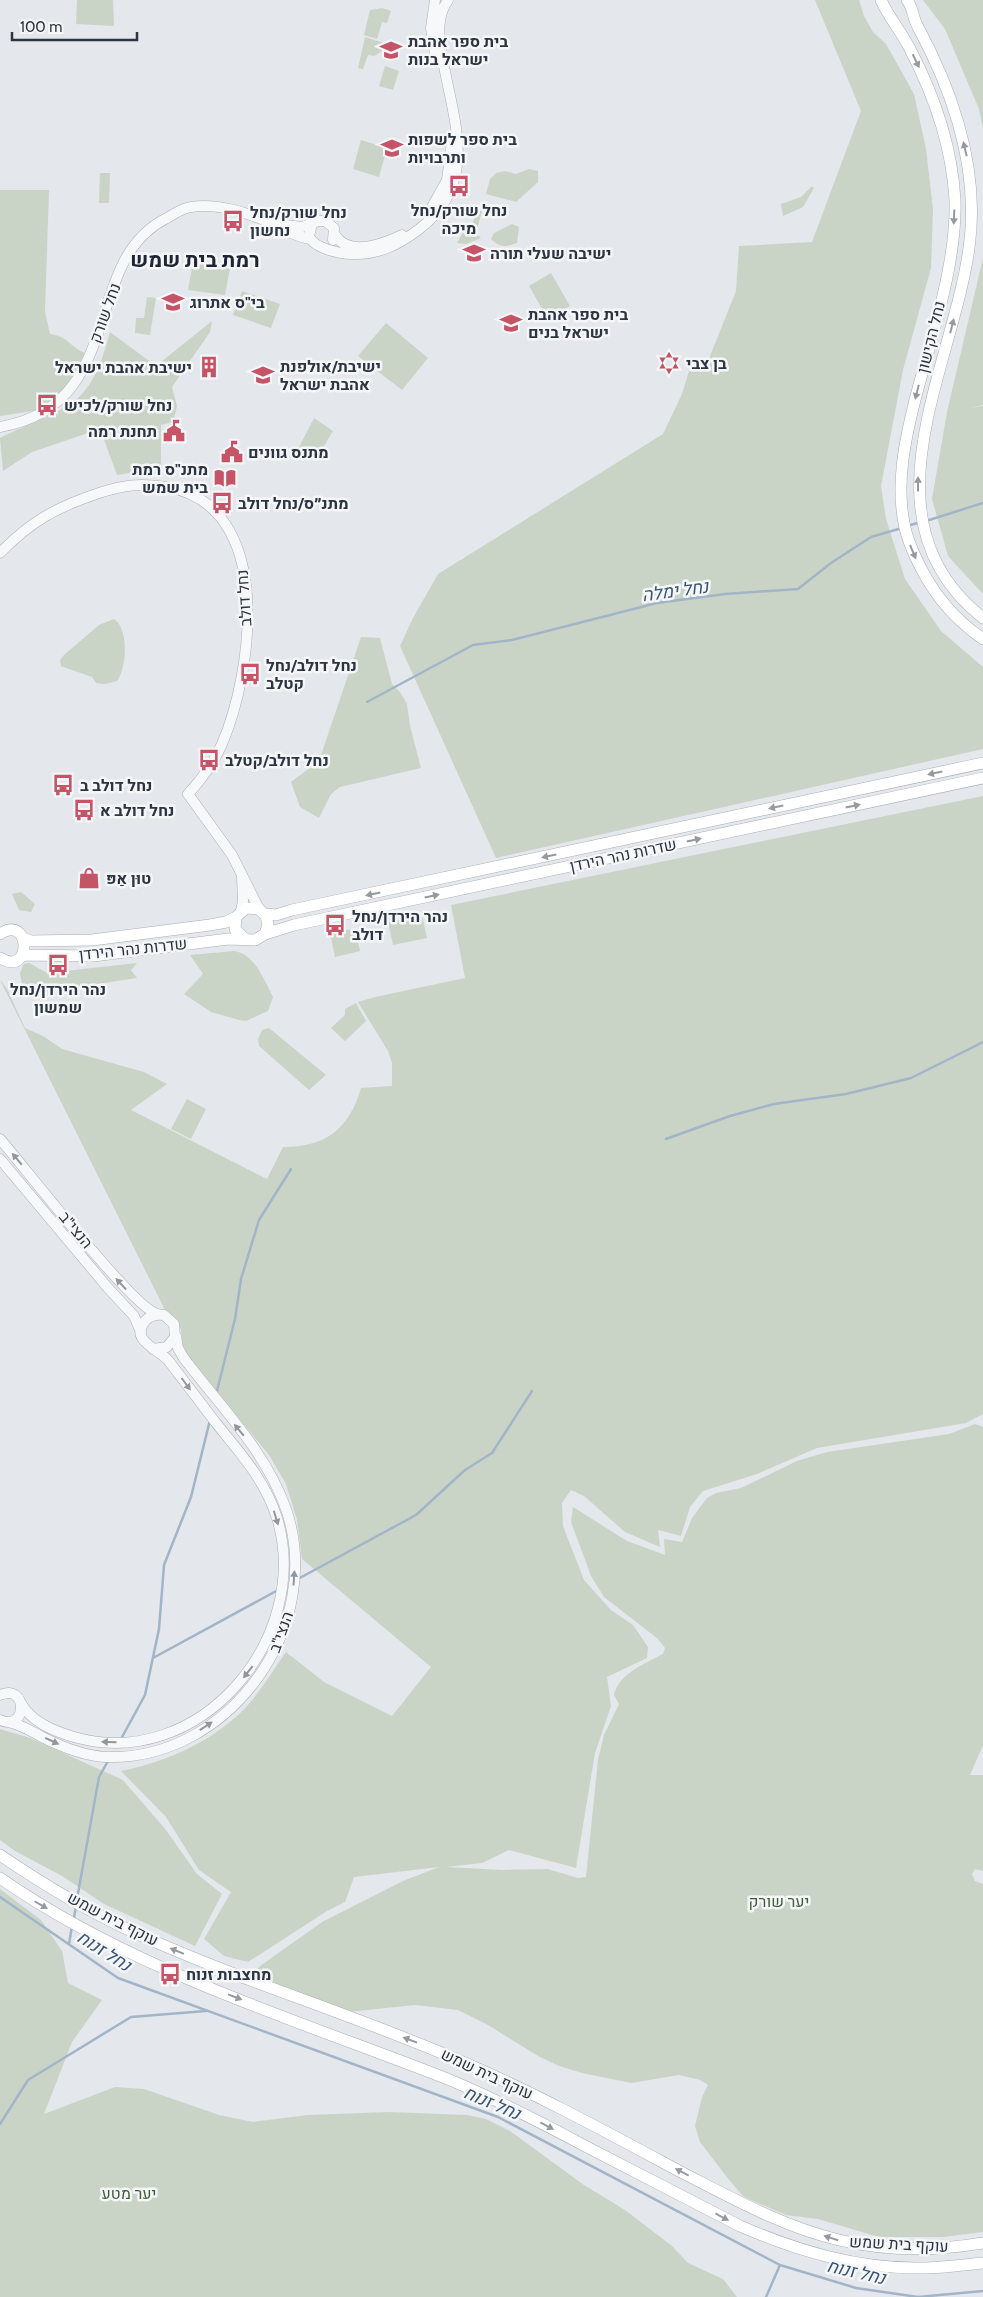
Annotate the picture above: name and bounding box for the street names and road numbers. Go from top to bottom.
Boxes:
street label: נחל שורק [85,280,125,346]
street label: נחל הקישון [913,299,949,375]
street label: נחל דולב [233,569,255,627]
street label: שדרות נהר הירדן [568,834,678,876]
street label: שדרות נהר הירדן [78,934,188,964]
street label: הנצי"ב [55,1208,97,1252]
street label: הנצי"ב [265,1609,297,1655]
street label: עוקף בית שמש [64,1888,162,1950]
street label: עוקף בית שמש [438,2044,536,2104]
street label: עוקף בית שמש [849,2232,949,2256]

